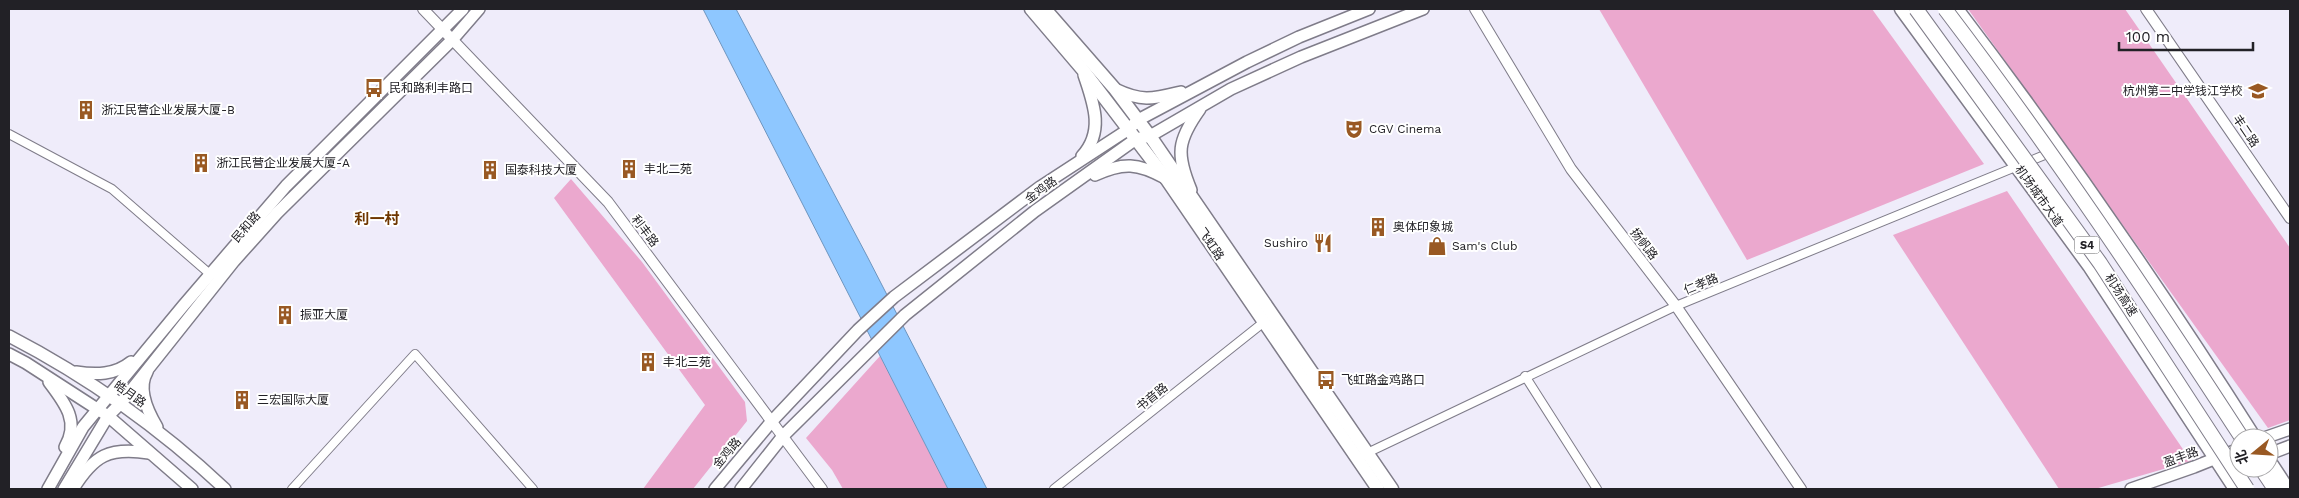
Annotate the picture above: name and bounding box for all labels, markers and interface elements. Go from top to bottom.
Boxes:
scale bar [2119,20,2253,52]
text: 100 m [2126,28,2170,46]
bus stop icon: 民和路利丰路口 [363,77,385,99]
school or university icon: 杭州第二中学钱江学校 [2247,80,2269,102]
place label: 民和路利丰路口 [389,81,473,95]
place label: 杭州第二中学钱江学校 [2123,84,2243,98]
building icon: 浙江民营企业发展大厦-B [75,99,97,121]
place label: 浙江民营企业发展大厦-B [101,103,235,117]
street label: 丰二路 [2230,112,2262,150]
theatre icon: CGV Cinema [1343,118,1365,140]
place label: CGV Cinema [1369,122,1441,136]
building icon: 浙江民营企业发展大厦-A [190,152,212,174]
place label: 浙江民营企业发展大厦-A [216,156,350,170]
building icon: 丰北二苑 [618,158,640,180]
building icon: 国泰科技大厦 [479,159,501,181]
place label: 丰北二苑 [644,162,692,176]
place label: 国泰科技大厦 [505,163,577,177]
street label: 机场城市大道 [2012,163,2066,229]
street label: 金鸡路 [1022,174,1060,206]
street label: 民和路 [229,209,263,245]
district label: 利一村 [354,210,400,228]
street label: 利丰路 [629,212,661,250]
building icon: 奥体印象城 [1367,216,1389,238]
place label: 奥体印象城 [1393,220,1453,234]
street label: 飞虹路 [1195,225,1227,263]
street label: 扬帆路 [1627,226,1661,262]
restaurant icon: Sushiro [1312,232,1334,254]
shop icon: Sam's Club [1426,235,1448,257]
place label: Sushiro [1264,236,1308,250]
road number: S4 [2074,236,2100,254]
place label: Sam's Club [1452,239,1517,253]
street label: 仁孝路 [1682,271,1720,297]
street label: 机场高速 [2102,271,2140,319]
building icon: 振亚大厦 [274,304,296,326]
place label: 振亚大厦 [300,308,348,322]
building icon: 丰北三苑 [637,351,659,373]
place label: 丰北三苑 [663,355,711,369]
bus stop icon: 飞虹路金鸡路口 [1315,369,1337,391]
place label: 飞虹路金鸡路口 [1341,373,1425,387]
street label: 皓月路 [111,378,149,410]
street label: 书音路 [1134,380,1170,414]
building icon: 三宏国际大厦 [231,389,253,411]
place label: 三宏国际大厦 [257,393,329,407]
north arrow [2229,428,2279,478]
street label: 金鸡路 [710,435,744,471]
street label: 盈丰路 [2162,444,2200,470]
text: 北 [2232,448,2251,466]

